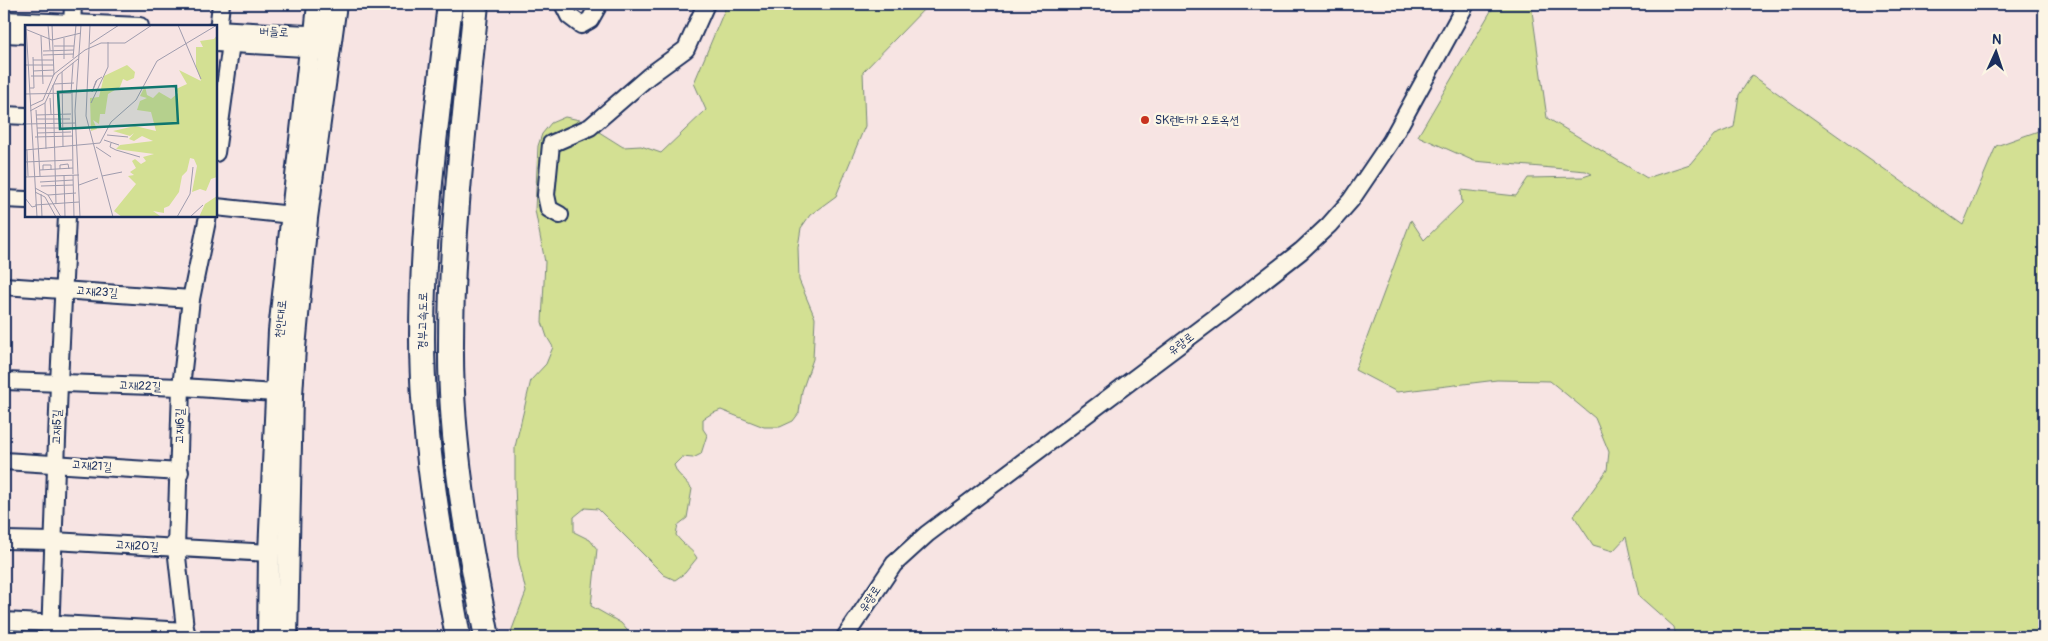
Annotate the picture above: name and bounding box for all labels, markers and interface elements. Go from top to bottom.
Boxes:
street label: 버들로 [259,24,289,40]
inset map [25,25,218,218]
north arrow [1970,28,2020,78]
text: N [1991,31,2002,48]
place label: SK렌터카 오토옥션 [1155,113,1239,128]
marker: SK렌터카 오토옥션 [1139,114,1151,126]
street label: 고재23길 [76,283,119,301]
street label: 경부고속도로 [415,292,431,350]
street label: 천안대로 [272,299,290,339]
street label: 유량로 [1165,329,1197,359]
street label: 고재22길 [119,378,162,394]
street label: 고재6길 [172,408,188,444]
street label: 고재5길 [49,409,65,445]
street label: 고재21길 [71,457,113,475]
street label: 고재20길 [115,537,160,555]
street label: 유량로 [856,583,884,615]

